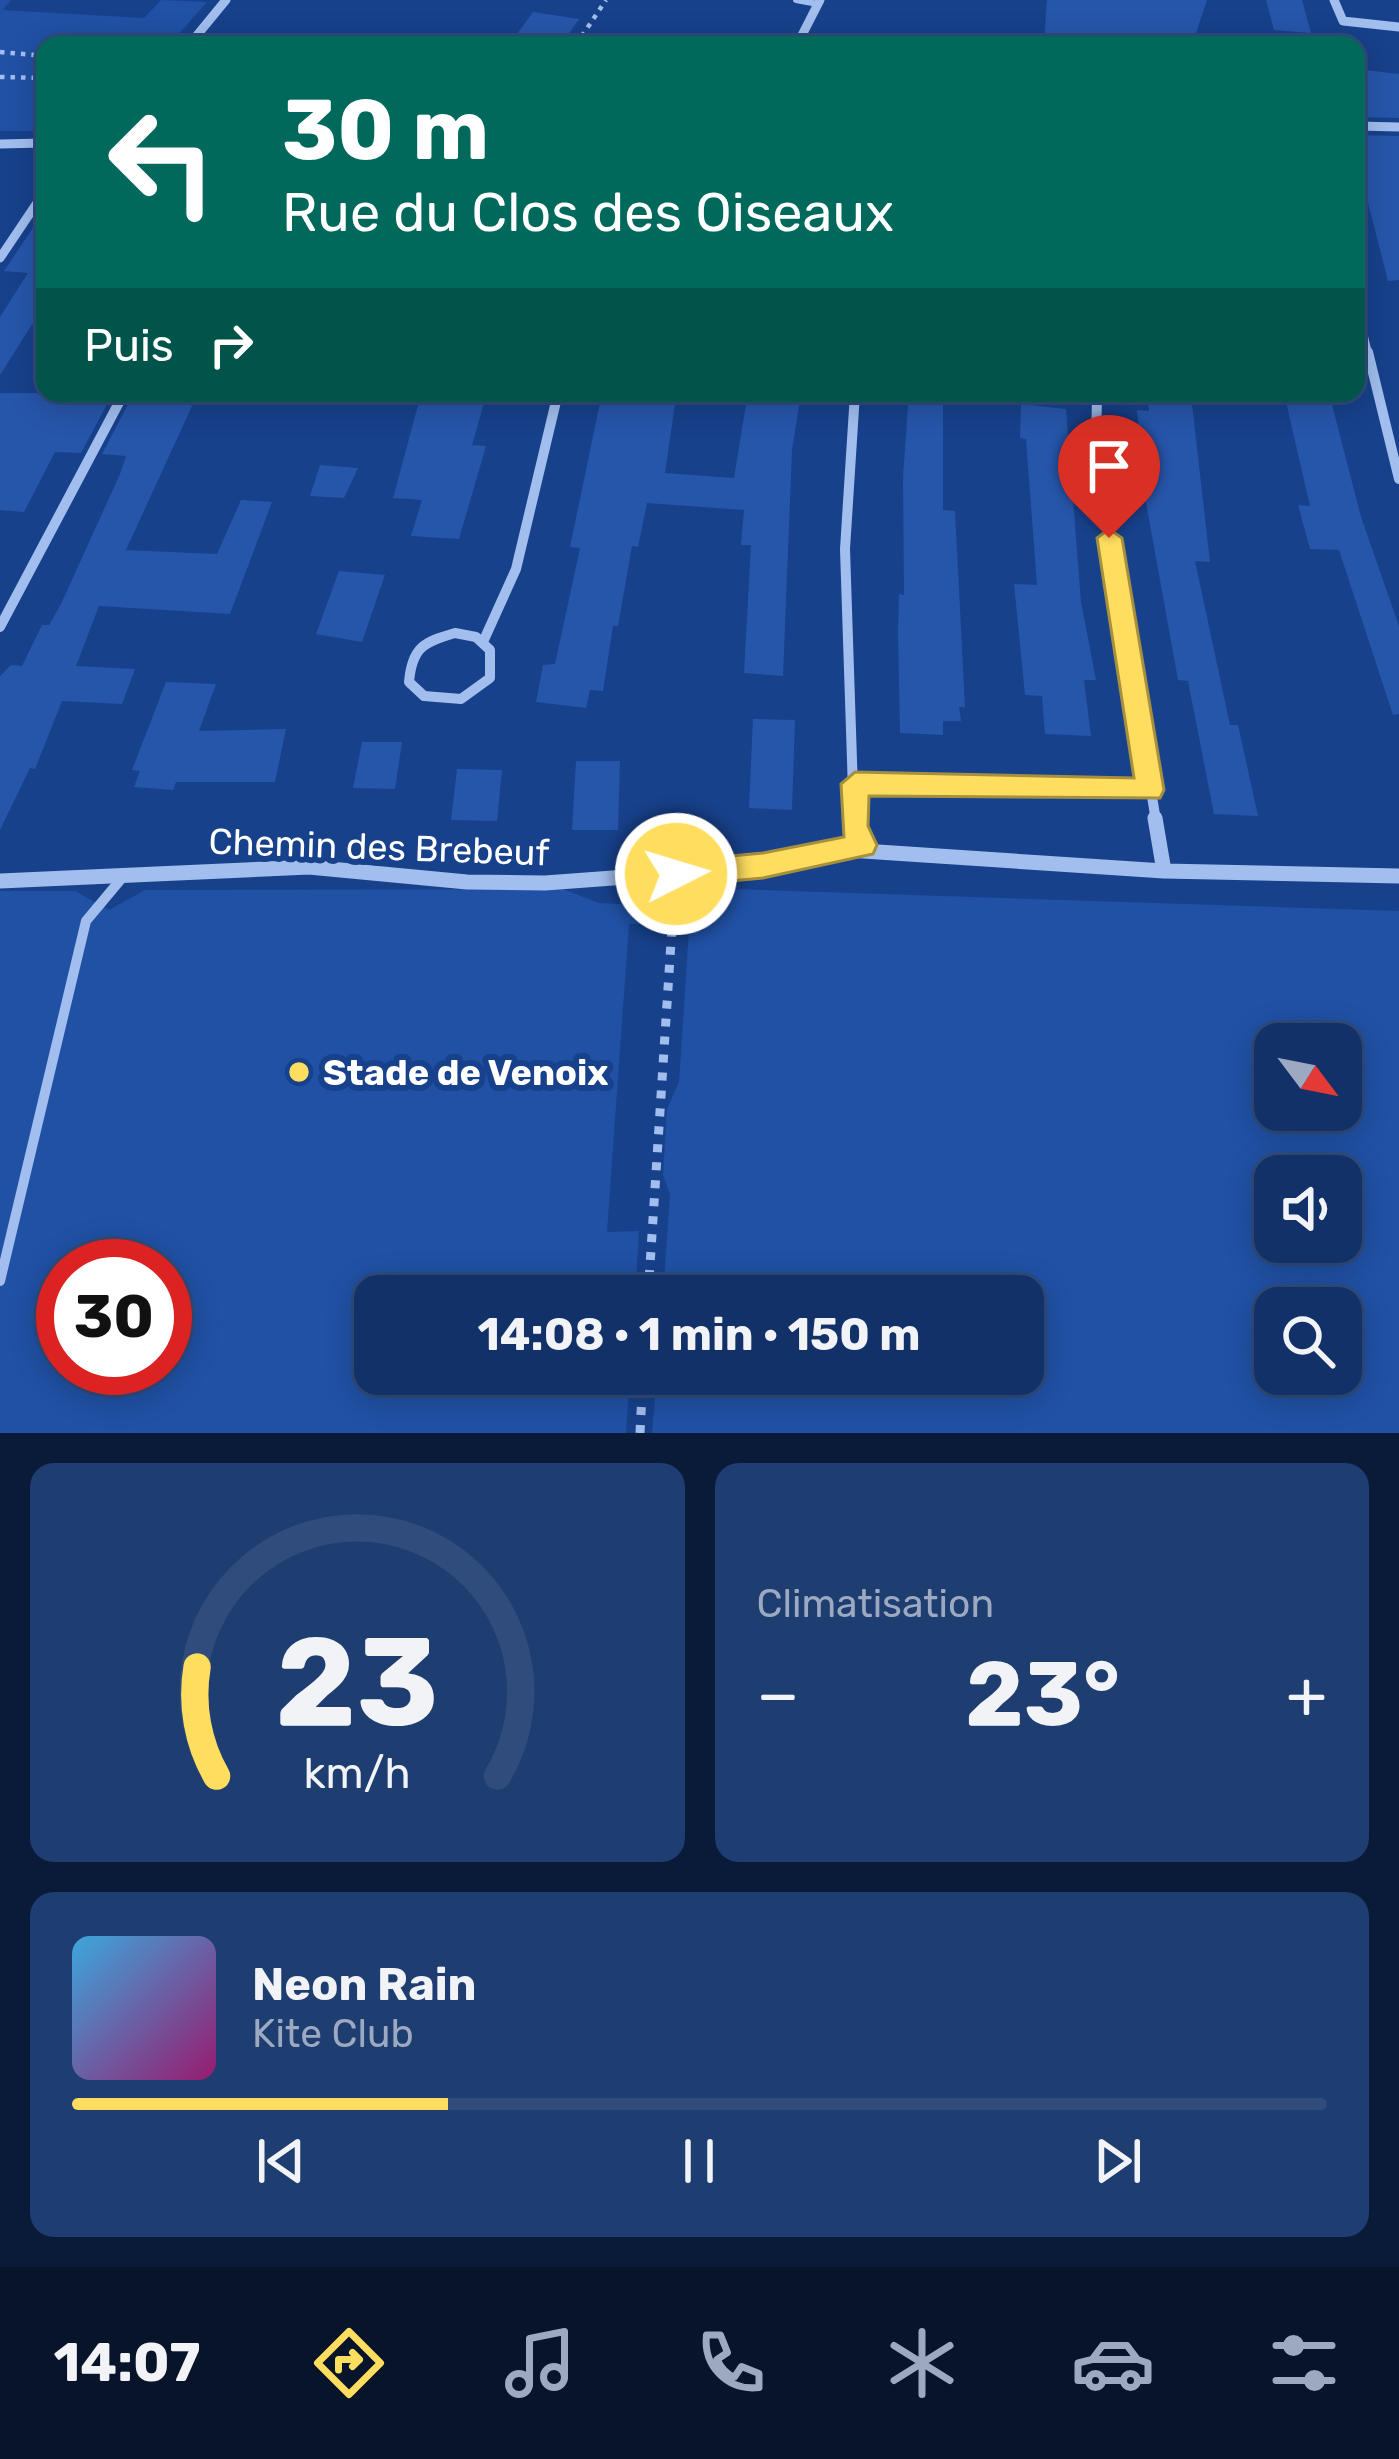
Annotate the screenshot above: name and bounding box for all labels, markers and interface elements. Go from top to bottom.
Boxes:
text: 30 m [282,80,489,180]
icon: left [84,84,240,240]
text: Rue du Clos des Oiseaux [282,181,894,245]
icon: right [198,312,264,378]
text: Puis [84,319,174,372]
pin [1058,415,1160,538]
icon: arrive [1076,433,1142,499]
position arrow [613,811,739,937]
street label: Chemin des Brebeuf [208,820,550,874]
north arrow [1254,1023,1362,1131]
map controls [1254,1023,1362,1395]
place label: Stade de Venoix [323,1051,609,1094]
marker: Stade de Venoix [286,1059,312,1085]
button: sound [1254,1155,1362,1263]
speed limit sign: 30 [36,1239,192,1395]
button: search [1254,1287,1362,1395]
text: 14:08 · 1 min · 150 m [477,1308,921,1361]
text: Climatisation [757,1581,994,1627]
text: 23 [276,1608,439,1756]
text: 23° [965,1641,1120,1748]
text: − [757,1655,799,1734]
text: + [1286,1655,1327,1734]
text: km/h [304,1747,411,1798]
text: Neon Rain [252,1958,477,2011]
text: Kite Club [252,2011,414,2057]
icon: previous [248,2128,314,2194]
icon: pause [666,2128,732,2194]
icon: next [1085,2128,1151,2194]
icon: directions [307,2321,391,2405]
icon: music [498,2321,582,2405]
icon: phone [689,2321,773,2405]
icon: climate [880,2321,964,2405]
icon: car [1071,2321,1155,2405]
icon: filters [1262,2321,1346,2405]
text: 14:07 [53,2331,201,2395]

